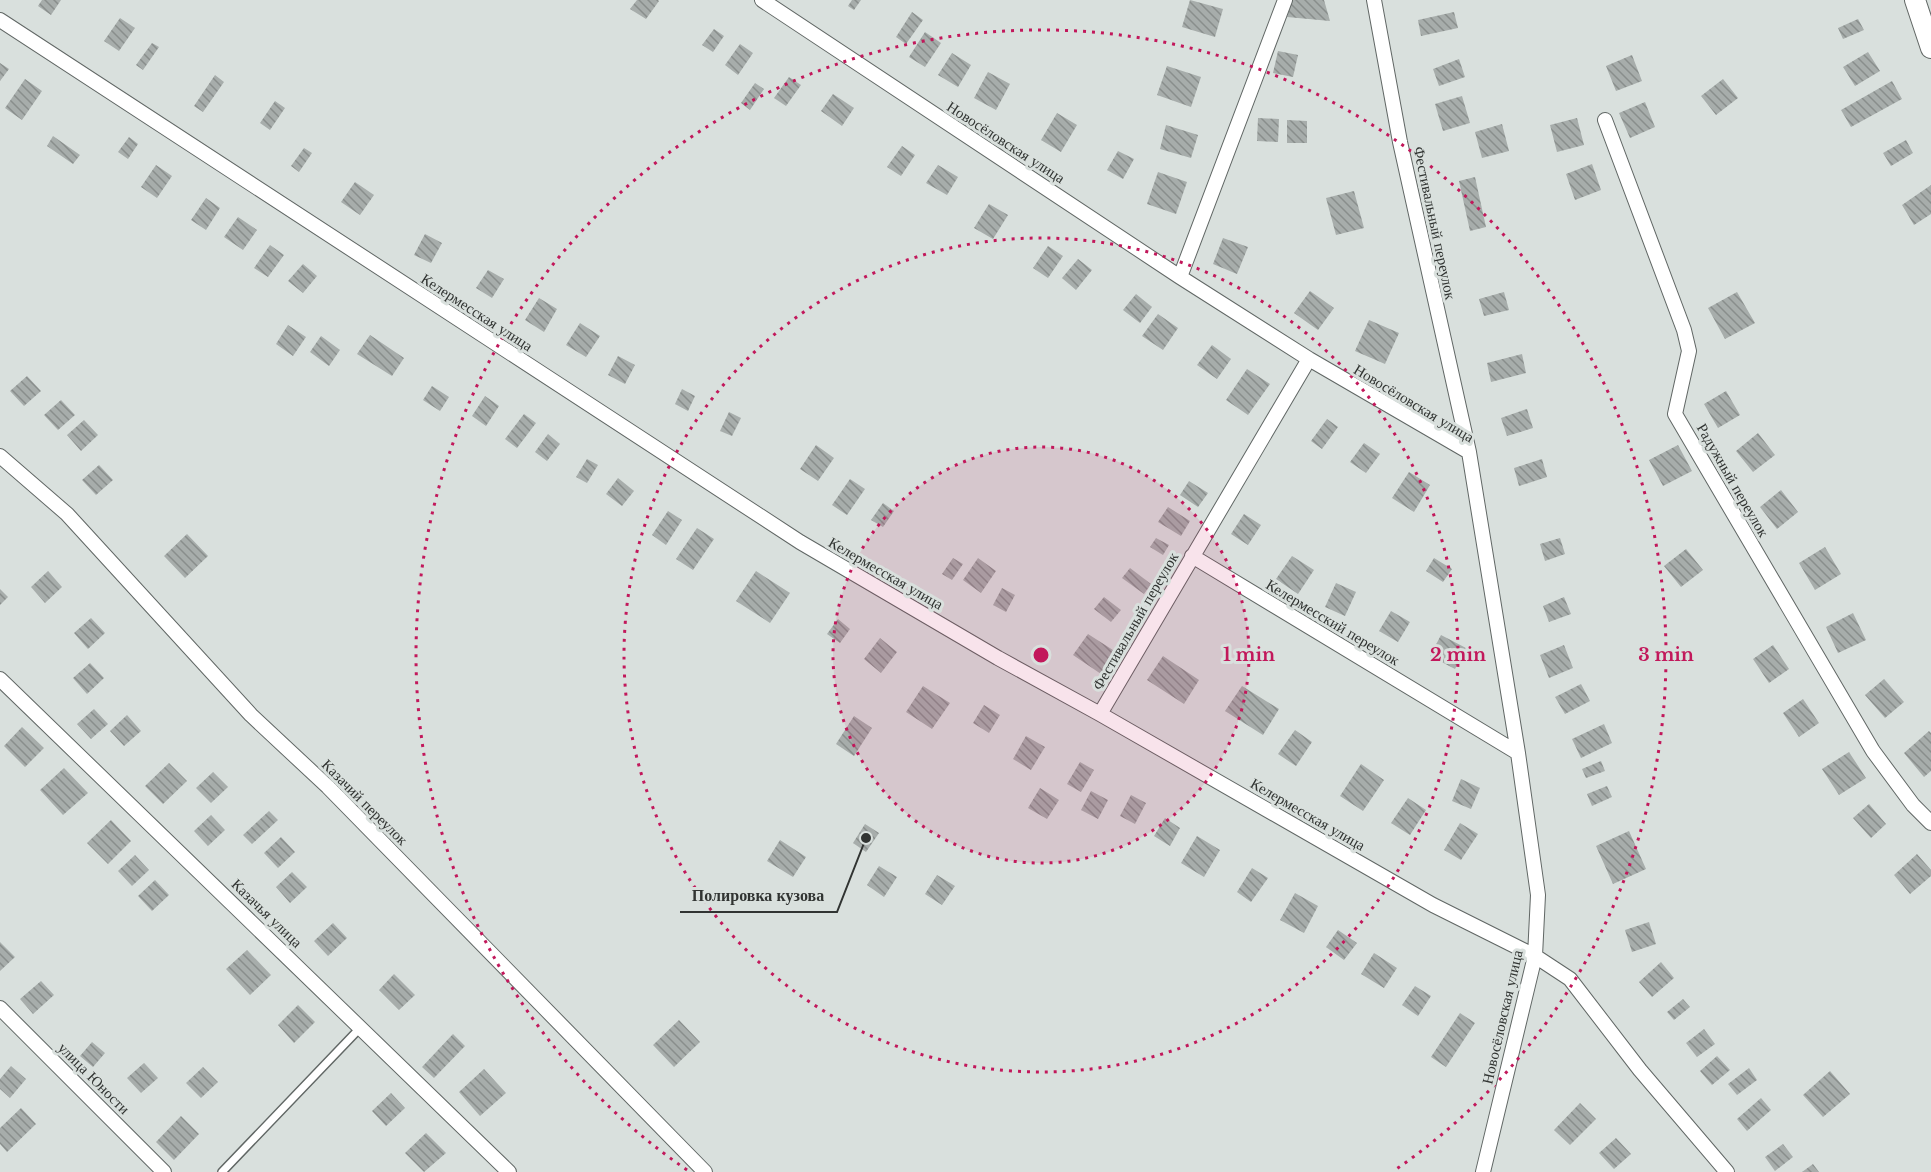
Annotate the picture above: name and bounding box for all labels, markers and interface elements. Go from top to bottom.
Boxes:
street label: Новосёловская улица [943,97,1069,187]
street label: Фестивальный переулок [1409,145,1461,302]
street label: Келермесская улица [418,269,537,355]
street label: Новосёловская улица [1350,360,1478,447]
street label: Радужный переулок [1693,420,1774,541]
street label: Келермесская улица [825,532,947,614]
street label: Фестивальный переулок [1088,548,1183,693]
street label: Келермесский переулок [1263,575,1404,670]
text: 1 min [1223,644,1275,666]
text: 2 min [1430,644,1486,666]
text: 3 min [1638,644,1694,666]
centre of rings [1031,645,1051,665]
street label: Казачий переулок [318,755,413,850]
street label: Келермесская улица [1247,773,1369,855]
street label: Казачья улица [228,875,307,952]
callout: Полировка кузова [680,878,837,912]
text: Полировка кузова [692,885,824,905]
street label: Новосёловская улица [1477,948,1527,1086]
street label: улица Юности [54,1038,134,1118]

